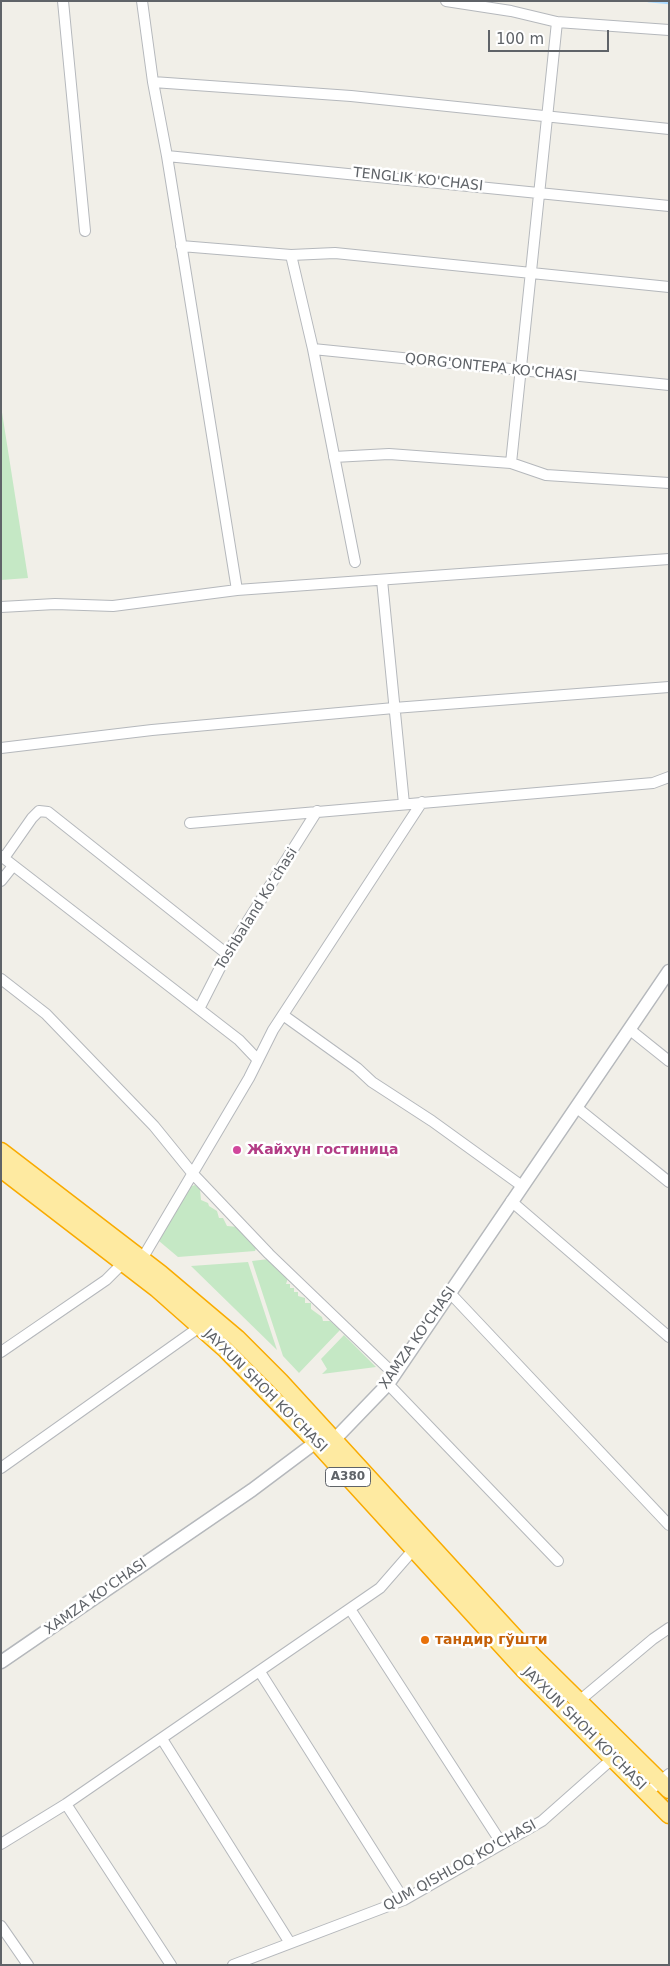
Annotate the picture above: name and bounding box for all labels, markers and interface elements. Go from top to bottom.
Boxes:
scale bar [490,20,611,52]
text: 100 m [496,30,544,48]
street label: TENGLIK KO'CHASI [352,165,484,195]
street label: QORG'ONTEPA KO'CHASI [404,351,578,385]
street label: Toshbaland Koʻchasi [213,845,301,973]
place label: Жайхун гостиница [247,1142,399,1158]
marker: Жайхун гостиница [231,1144,243,1156]
street label: XAMZA KO'CHASI [376,1284,460,1392]
street label: JAYXUN SHOH KO'CHASI [200,1326,330,1456]
road number: A380 [326,1468,370,1486]
street label: XAMZA KO'CHASI [42,1555,150,1639]
place label: тандир гўшти [435,1632,547,1648]
marker: тандир гўшти [419,1634,431,1646]
street label: JAYXUN SHOH KO'CHASI [519,1664,649,1794]
street label: QUM QISHLOQ KO'CHASI [381,1817,539,1915]

